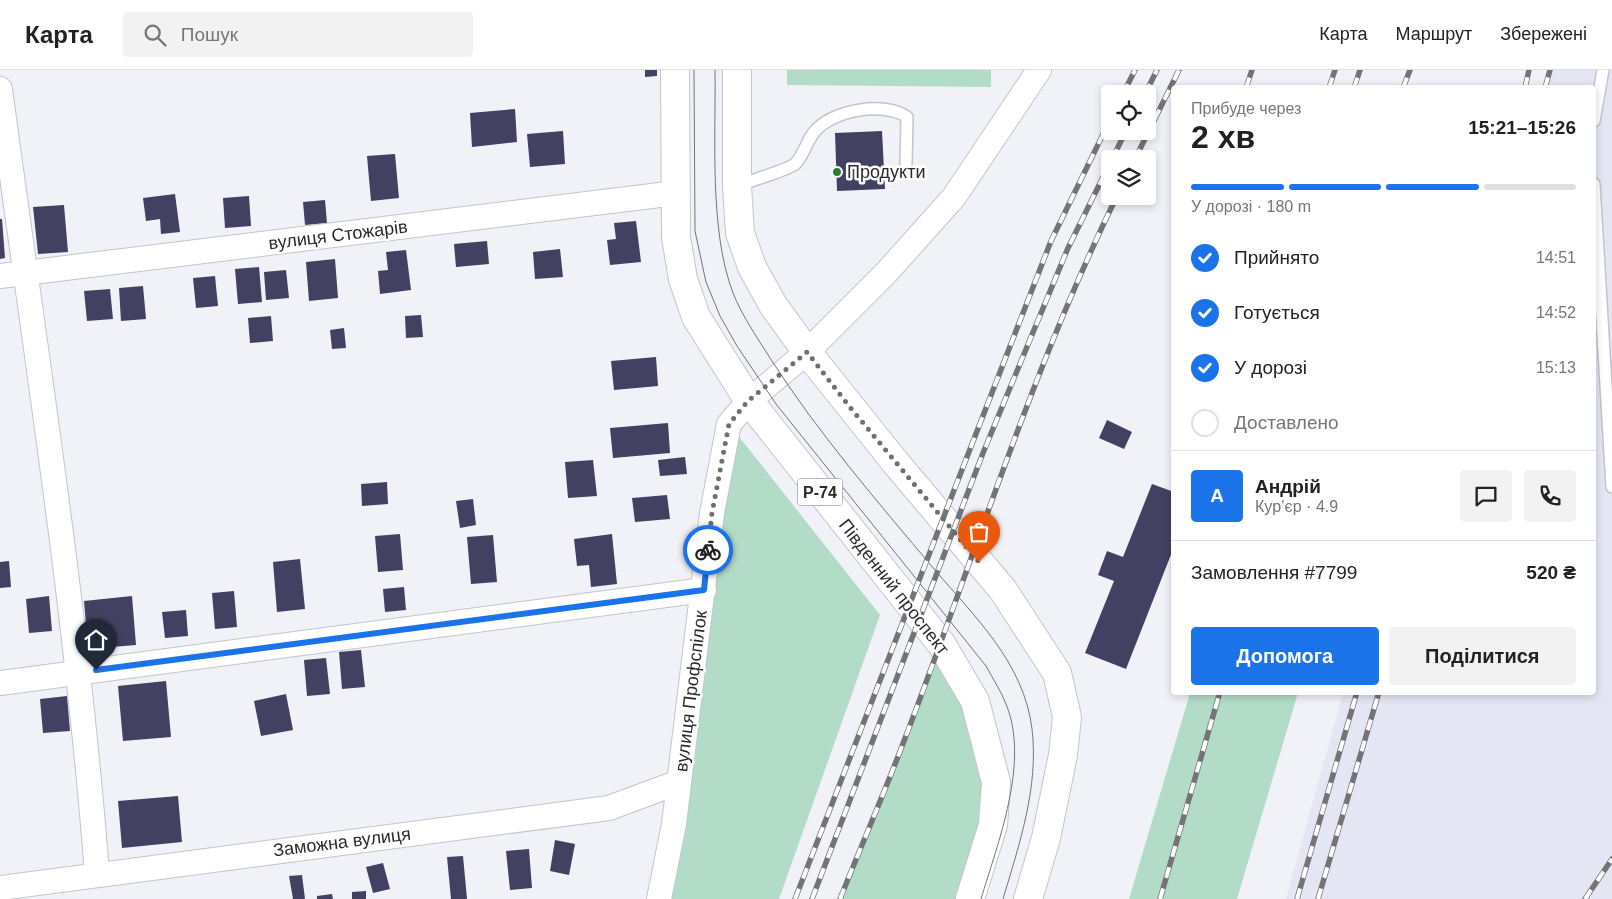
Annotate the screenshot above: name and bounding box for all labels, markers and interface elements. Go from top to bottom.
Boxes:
search box [123,12,473,57]
text: Карта [25,21,93,48]
icon: search [141,21,169,49]
text: Пошук [181,24,238,45]
text: Карта [1319,24,1367,44]
text: Маршрут [1395,24,1472,44]
text: Збережені [1500,24,1587,44]
map controls [1101,85,1156,205]
button: locate [1101,85,1156,140]
text: Прибуде через [1191,100,1301,117]
text: 15:21–15:26 [1468,117,1576,138]
text: 2 хв [1191,119,1255,155]
button: layers [1101,150,1156,205]
place label: Продукти [847,162,925,182]
marker: Продукти [831,166,843,178]
text: У дорозі · 180 m [1191,198,1311,215]
street label: вулиця Стожарів [267,217,409,253]
icon: check [1191,244,1219,272]
text: Прийнято [1234,247,1319,268]
text: 14:51 [1536,249,1576,266]
icon: check [1191,299,1219,327]
text: Готується [1234,302,1320,323]
text: 14:52 [1536,304,1576,321]
icon: check [1191,354,1219,382]
text: У дорозі [1234,357,1307,378]
text: 15:13 [1536,359,1576,376]
text: Доставлено [1234,412,1339,433]
button: chat [1460,470,1512,522]
button: phone [1524,470,1576,522]
text: Андрій [1255,476,1321,497]
road number: Р-74 [798,478,842,506]
text: А [1210,485,1224,506]
text: Кур’єр · 4.9 [1255,498,1338,515]
pin [958,511,1000,562]
street label: Південний проспект [835,515,953,659]
icon: bag [965,518,993,546]
courier [683,525,733,575]
icon: bike [694,536,722,564]
text: Замовлення #7799 [1191,562,1357,583]
text: 520 ₴ [1526,562,1576,583]
street label: вулиця Профспілок [671,609,711,773]
pin [75,619,117,670]
icon: home [82,626,110,654]
button: Допомога [1191,627,1379,685]
button: Поділитися [1389,627,1576,685]
street label: Заможна вулиця [272,824,412,860]

